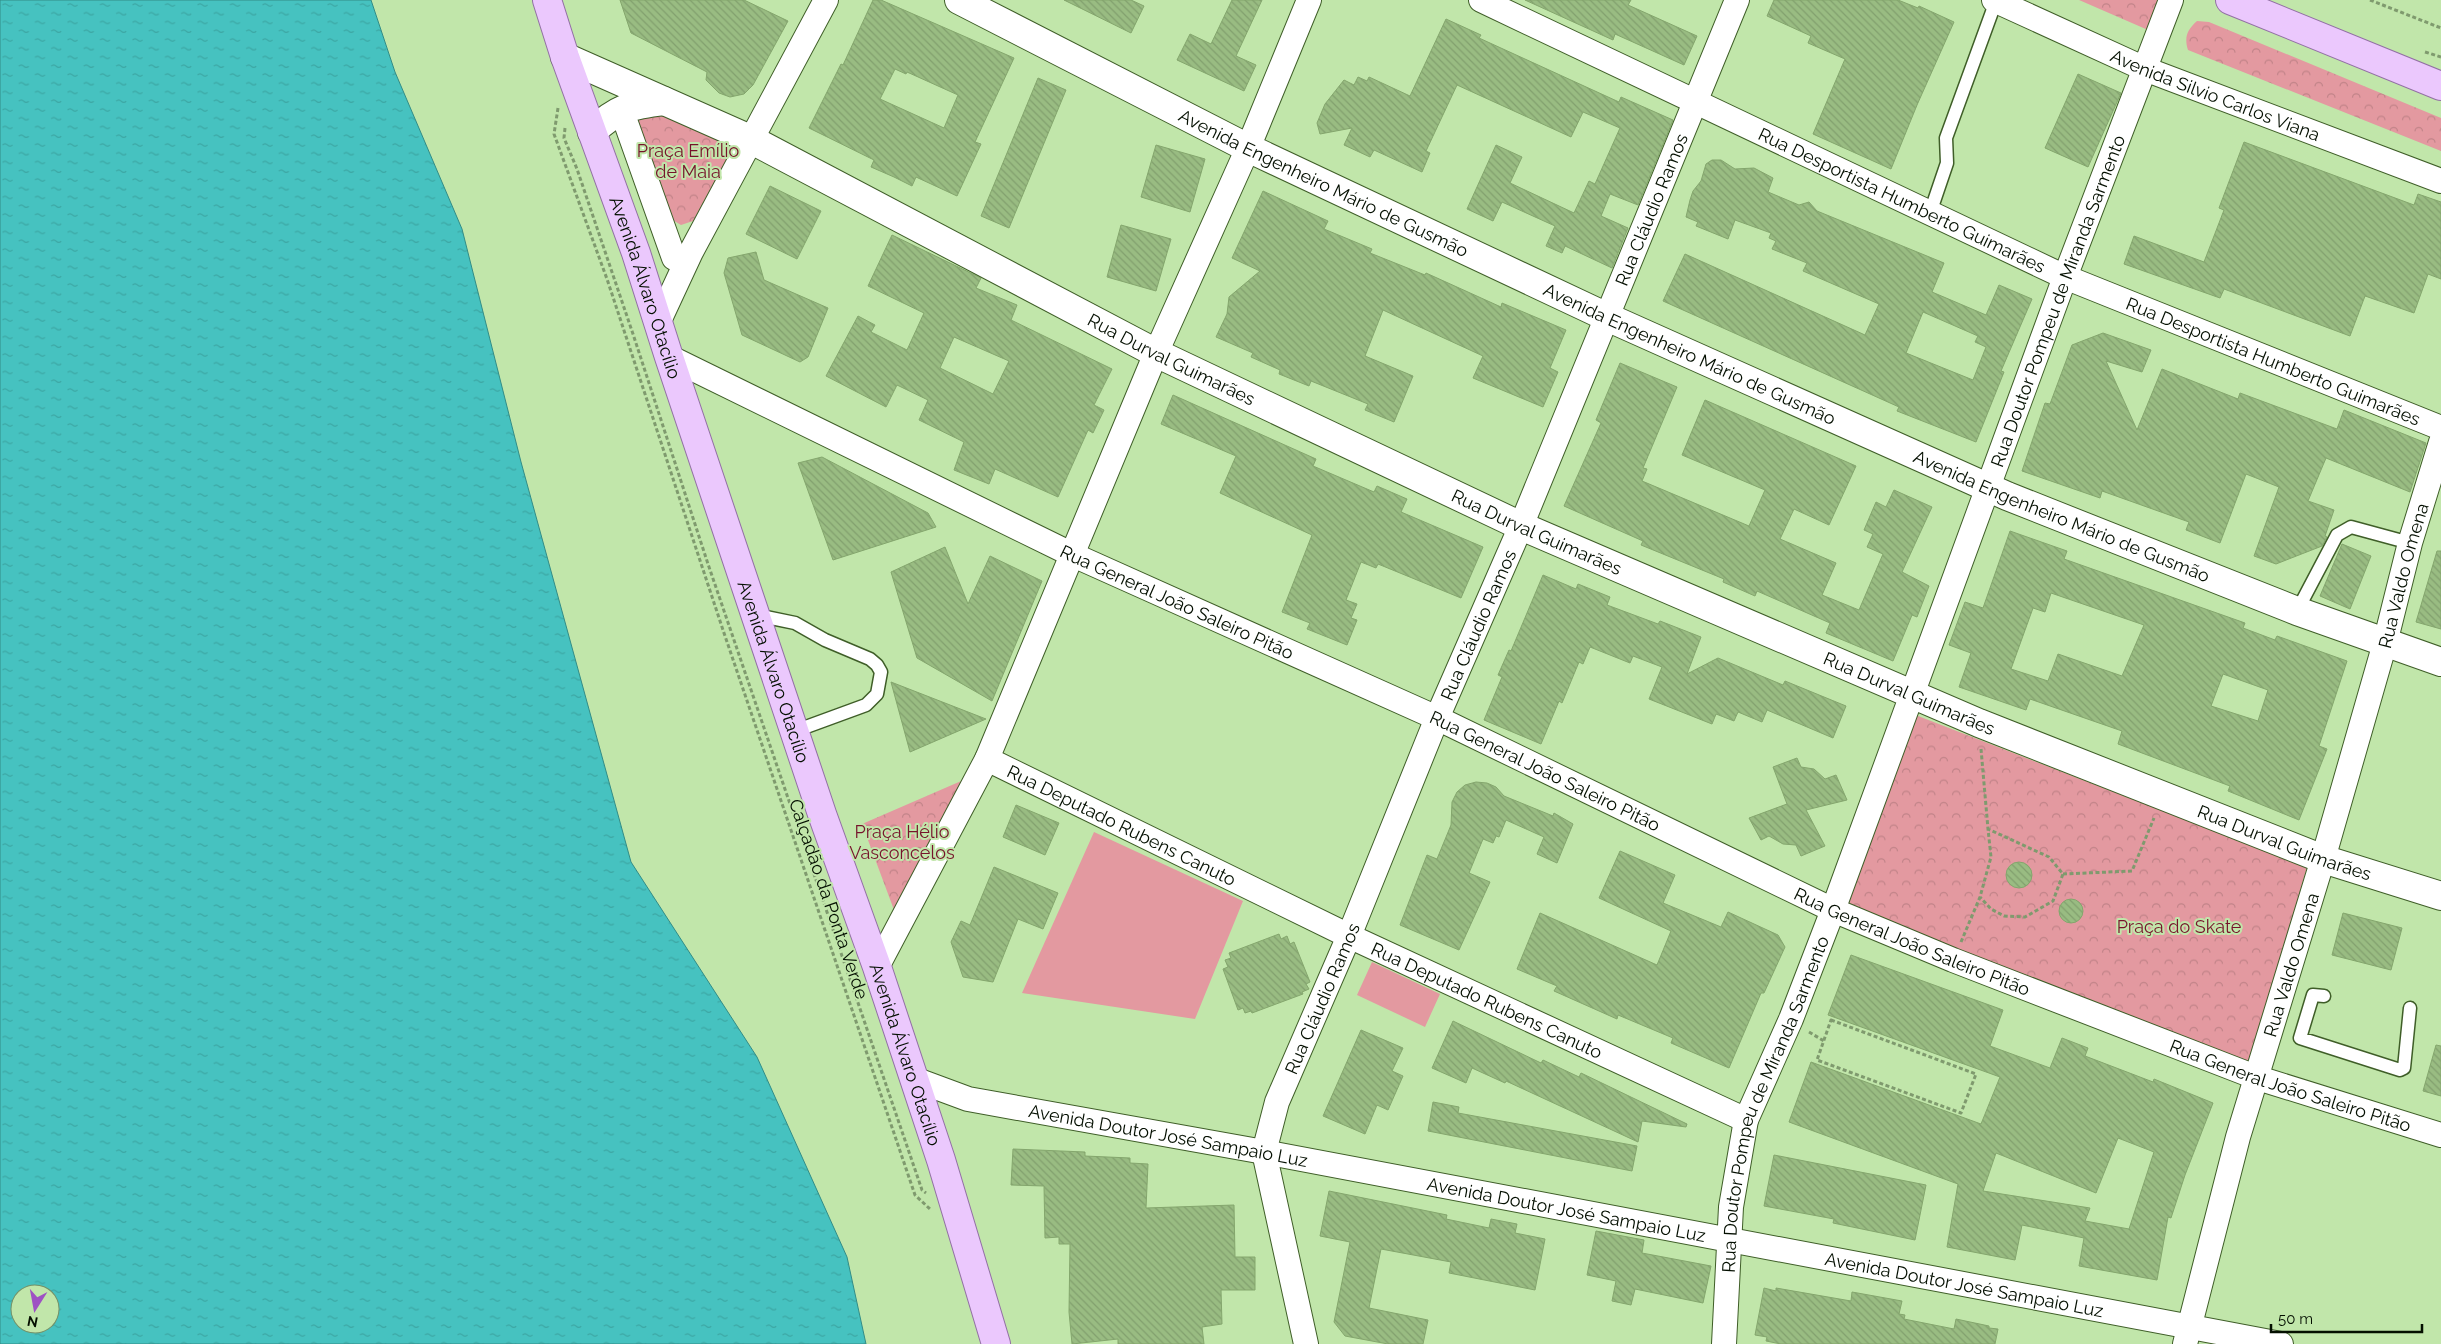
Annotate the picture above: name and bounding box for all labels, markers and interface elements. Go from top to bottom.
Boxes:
street label: Avenida Silvio Carlos Viana [2107,44,2323,145]
street label: Avenida Engenheiro Mário de Gusmão [1176,104,1472,261]
street label: Rua Desportista Humberto Guimarães [1755,123,2049,277]
street label: Rua Cláudio Ramos [1610,130,1692,289]
street label: Rua Doutor Pompeu de Miranda Sarmento [1986,132,2129,470]
park label: Praça Emílio de Maia [637,140,740,182]
street label: Avenida Álvaro Otacílio [606,193,686,382]
street label: Avenida Engenheiro Mário de Gusmão [1540,278,1839,429]
street label: Rua Desportista Humberto Guimarães [2123,292,2424,429]
street label: Rua Durval Guimarães [1084,309,1259,409]
street label: Avenida Engenheiro Mário de Gusmão [1911,445,2213,586]
street label: Rua Durval Guimarães [1449,484,1625,579]
street label: Rua Valdo Omena [2374,500,2432,650]
street label: Rua General João Saleiro Pitão [1057,540,1297,663]
street label: Rua Cláudio Ramos [1436,546,1520,703]
street label: Avenida Álvaro Otacílio [734,578,815,766]
street label: Rua Durval Guimarães [1821,647,1998,739]
street label: Rua General João Saleiro Pitão [1427,706,1664,835]
street label: Rua Deputado Rubens Canuto [1004,760,1240,890]
street label: Calçadão da Ponta Verde [785,796,873,1002]
street label: Rua Durval Guimarães [2195,800,2374,884]
park label: Praça Hélio Vasconcelos [849,821,955,863]
street label: Rua General João Saleiro Pitão [1791,882,2033,999]
street label: Rua Valdo Omena [2259,890,2323,1039]
park label: Praça do Skate [2117,916,2242,937]
street label: Rua Cláudio Ramos [1280,920,1364,1077]
street label: Rua Doutor Pompeu de Miranda Sarmento [1717,932,1833,1273]
street label: Rua Deputado Rubens Canuto [1368,937,1606,1063]
street label: Avenida Álvaro Otacílio [866,961,946,1149]
street label: Rua General João Saleiro Pitão [2167,1034,2414,1136]
street label: Avenida Doutor José Sampaio Luz [1027,1100,1310,1171]
street label: Avenida Doutor José Sampaio Luz [1425,1173,1707,1246]
street label: Avenida Doutor José Sampaio Luz [1823,1248,2105,1321]
north arrow [10,1284,60,1334]
scale bar [2271,1302,2422,1334]
text: 50 m [2278,1310,2313,1328]
text: N [26,1313,39,1331]

